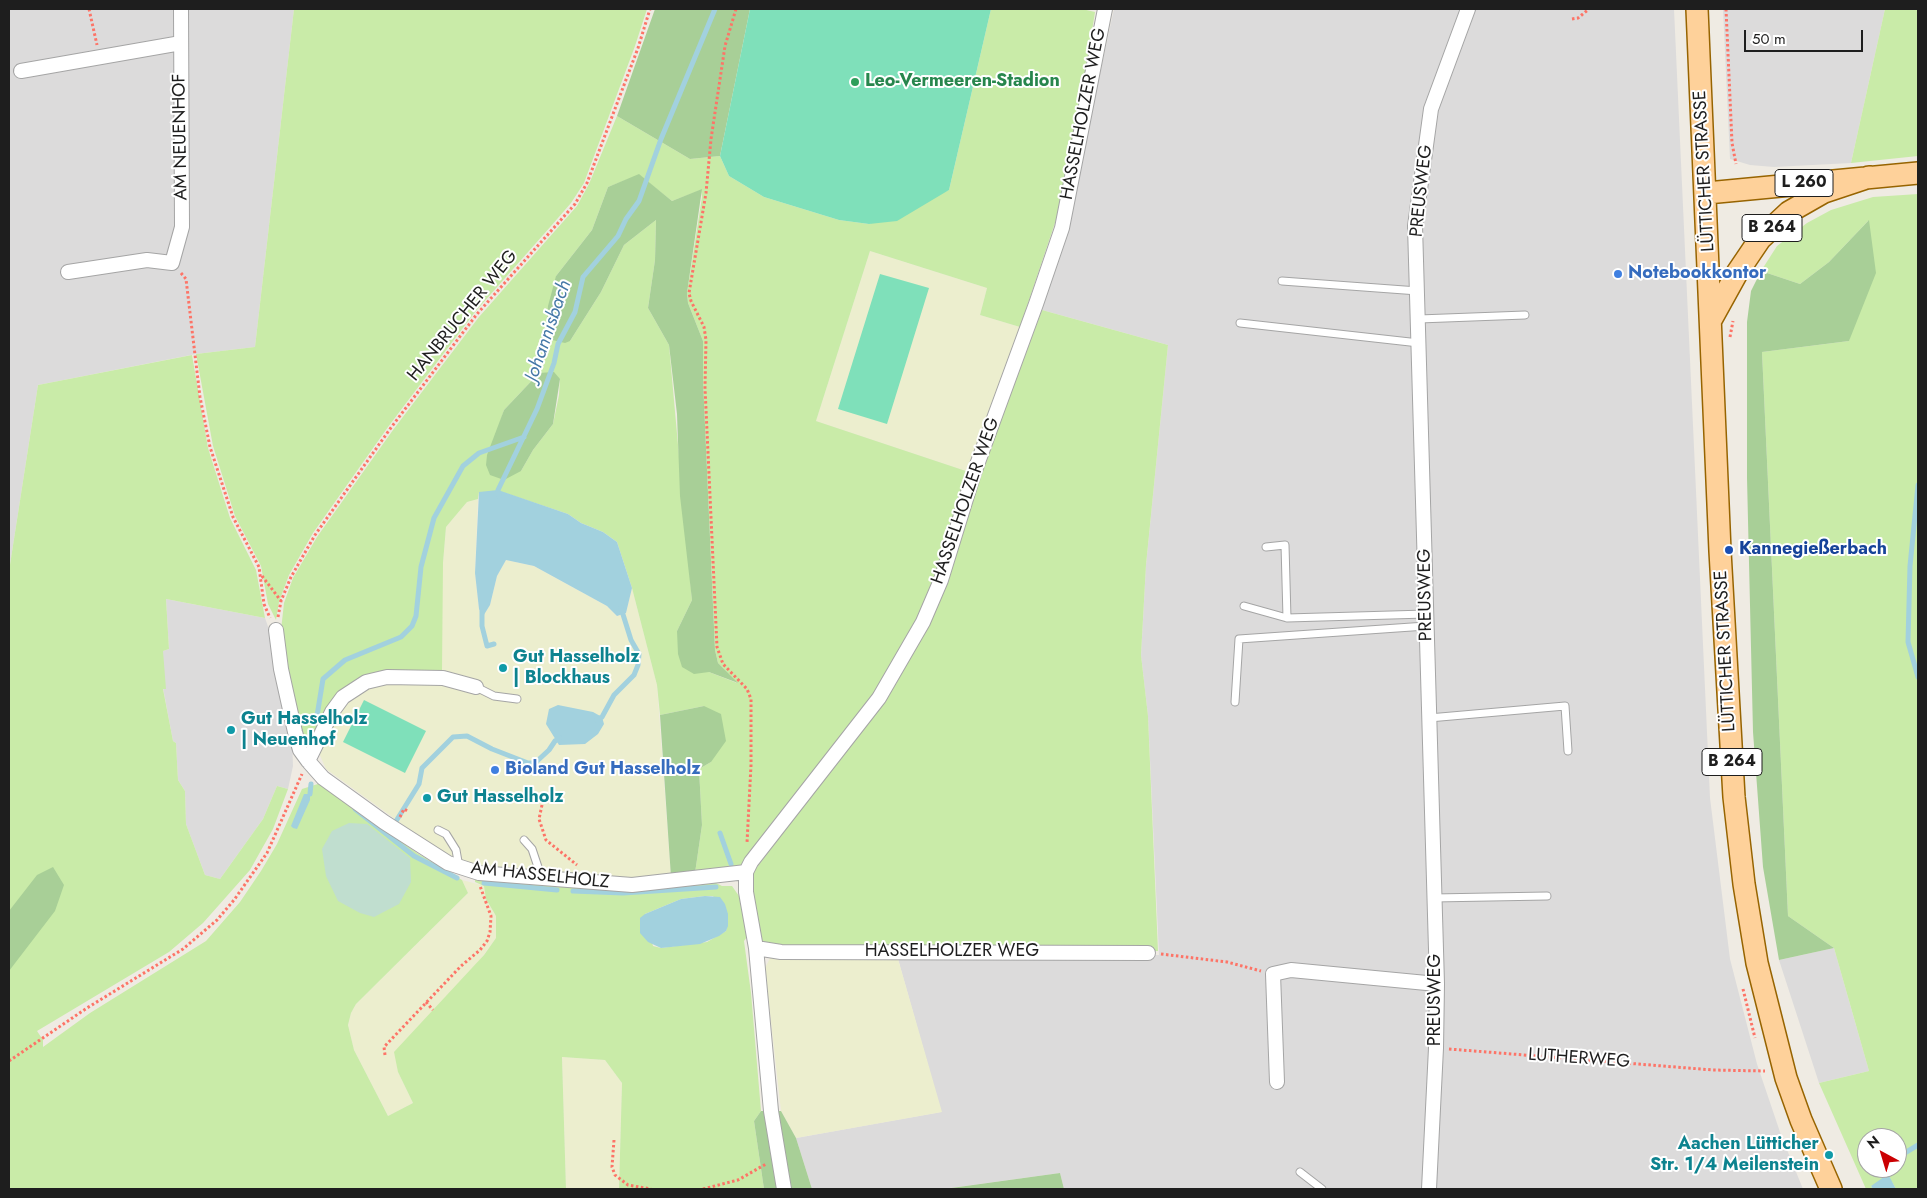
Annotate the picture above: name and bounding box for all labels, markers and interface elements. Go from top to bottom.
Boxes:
scale bar [1747,20,1866,52]
street label: HASSELHOLZER WEG [1057,26,1111,202]
text: 50 m [1752,28,1786,50]
place label: Leo-Vermeeren-Stadion [865,71,1060,93]
street label: AM NEUENHOF [169,73,193,201]
marker: Leo-Vermeeren-Stadion [849,76,861,88]
street label: LÜTTICHER STRASSE [1690,90,1720,252]
street label: PREUSWEG [1406,144,1438,238]
road number: L 260 [1775,170,1833,197]
road number: B 264 [1742,214,1802,242]
street label: HANBRUCHER WEG [404,246,522,386]
place label: Notebookkontor [1628,263,1767,285]
marker: Notebookkontor [1612,268,1624,280]
water label: Johannisbach [521,277,577,385]
street label: HASSELHOLZER WEG [927,415,1005,587]
place label: Kannegießerbach [1739,539,1887,561]
marker: Kannegießerbach [1723,544,1735,556]
street label: PREUSWEG [1414,548,1438,642]
street label: LÜTTICHER STRASSE [1711,570,1741,732]
place label: Gut Hasselholz | Blockhaus [513,647,640,690]
marker: Gut Hasselholz | Blockhaus [497,662,509,674]
place label: Gut Hasselholz | Neuenhof [241,709,368,752]
marker: Gut Hasselholz | Neuenhof [225,724,237,736]
road number: B 264 [1702,749,1762,776]
place label: Bioland Gut Hasselholz [505,759,701,781]
marker: Bioland Gut Hasselholz [489,764,501,776]
place label: Gut Hasselholz [437,787,564,809]
marker: Gut Hasselholz [421,792,433,804]
street label: AM HASSELHOLZ [470,858,610,894]
street label: HASSELHOLZER WEG [865,941,1039,963]
street label: PREUSWEG [1425,954,1447,1046]
street label: LUTHERWEG [1527,1045,1631,1073]
north arrow [1857,1128,1907,1178]
text: N [1863,1131,1884,1153]
place label: Aachen Lütticher Str. 1/4 Meilenstein [1650,1134,1819,1176]
marker: Aachen Lütticher Str. 1/4 Meilenstein [1823,1149,1835,1161]

